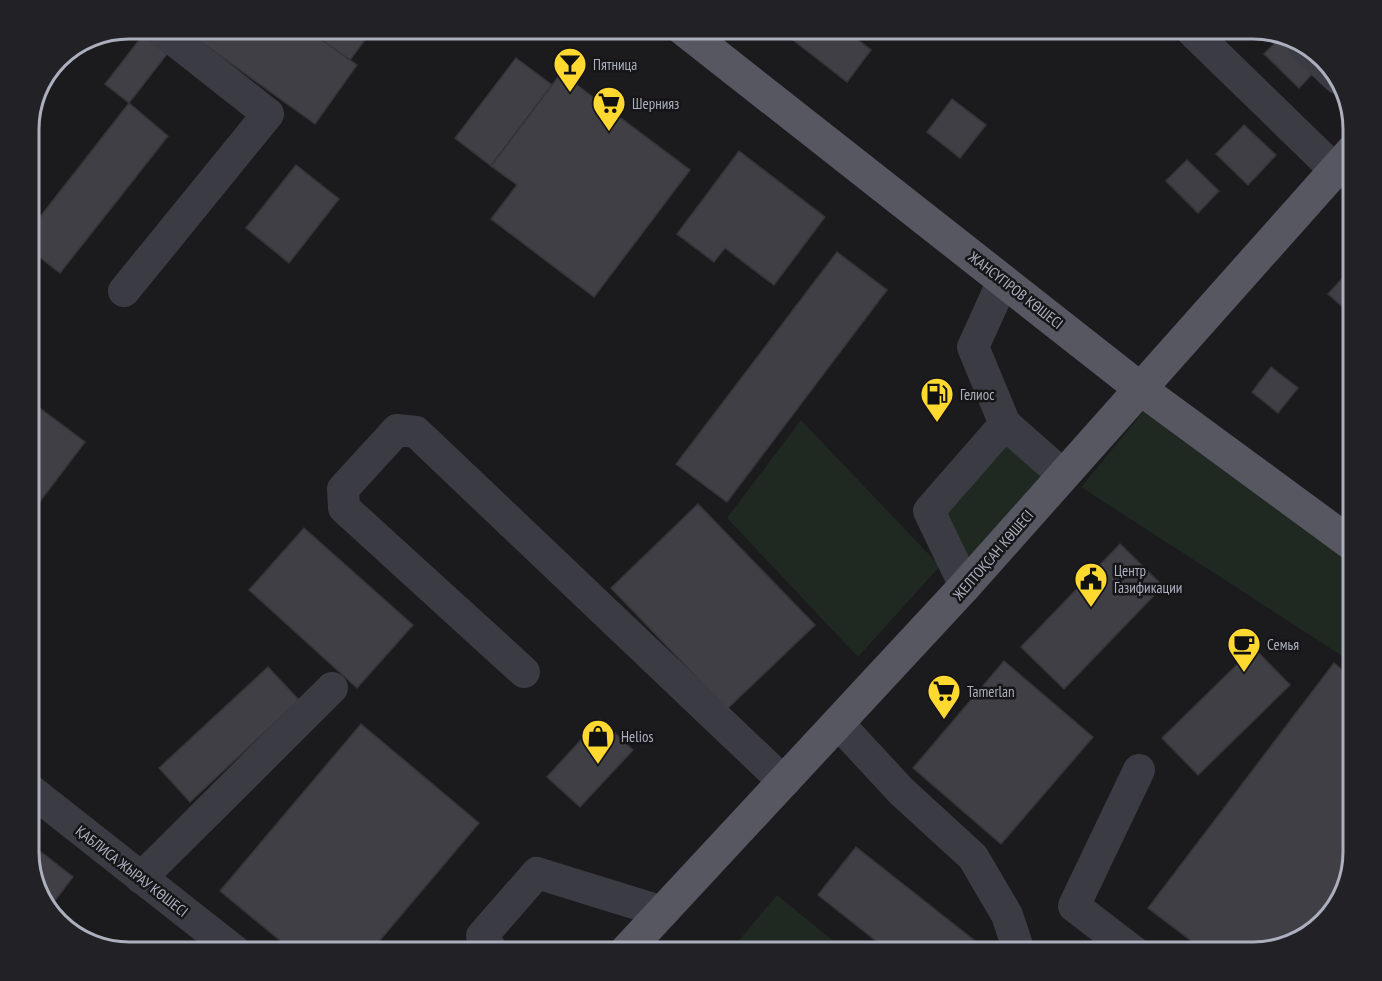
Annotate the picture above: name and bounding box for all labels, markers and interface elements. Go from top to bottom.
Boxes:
bar icon: Пятница [552,46,588,93]
place label: Пятница [593,55,637,74]
supermarket icon: Шернияз [591,85,627,132]
place label: Шернияз [632,94,679,113]
street label: ЖАНСҮГІРОВ КӨШЕСІ [964,247,1067,333]
fuel station icon: Гелиос [919,376,955,423]
place label: Гелиос [960,385,995,404]
street label: ЖЕЛТОҚСАН КӨШЕСІ [948,506,1037,605]
public building icon: Центр Газификации [1073,561,1109,608]
place label: Центр Газификации [1114,561,1182,597]
cafe icon: Семья [1226,626,1262,673]
place label: Семья [1267,635,1299,654]
supermarket icon: Tamerlan [926,673,962,720]
place label: Tamerlan [967,682,1015,701]
shop icon: Helios [580,718,616,765]
place label: Helios [621,727,654,746]
street label: ҚАБЛИСА ЖЫРАУ КӨШЕСІ [72,821,192,921]

